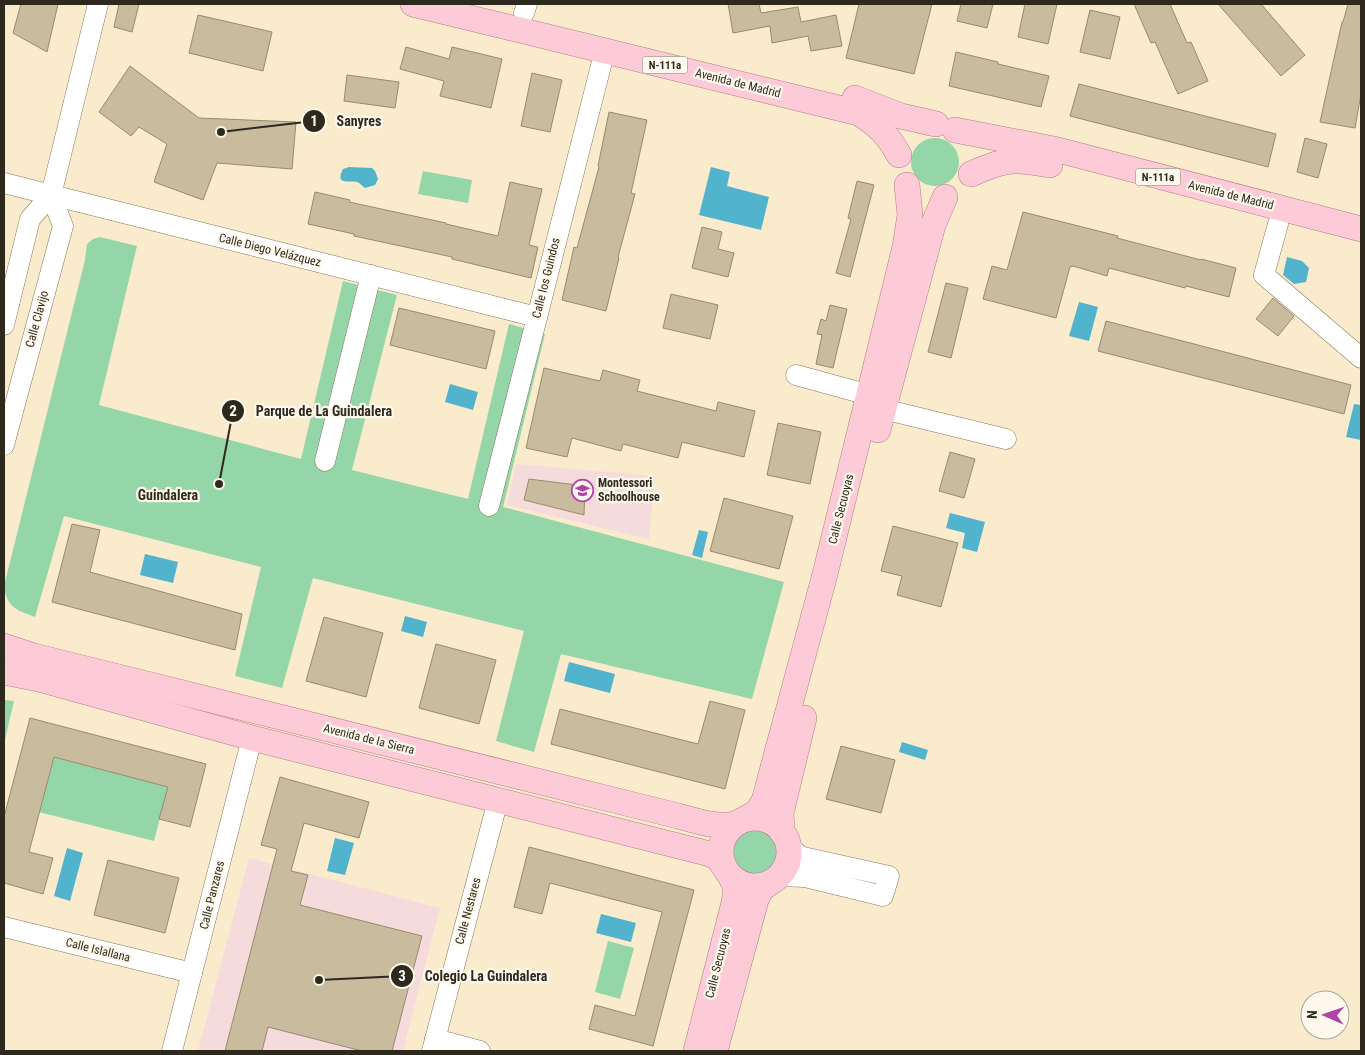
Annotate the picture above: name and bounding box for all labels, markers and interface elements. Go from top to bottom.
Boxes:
road number: N-111a [642,56,688,74]
street label: Avenida de Madrid [694,66,782,100]
callout: Sanyres [302,107,392,136]
text: 1 [310,112,318,130]
text: Sanyres [337,113,381,129]
road number: N-111a [1136,168,1180,186]
street label: Avenida de Madrid [1187,178,1275,212]
street label: Calle Diego Velázquez [217,231,323,269]
street label: Calle los Guindos [529,236,563,320]
street label: Calle Clavijo [23,289,51,349]
callout: Parque de La Guindalera [221,396,402,425]
text: 2 [229,402,237,420]
text: Parque de La Guindalera [256,403,393,419]
street label: Calle Secuoyas [826,473,856,545]
place label: Montessori Schoolhouse [598,476,660,504]
school or university icon: Montessori Schoolhouse [570,478,594,502]
district label: Guindalera [138,487,199,503]
street label: Avenida de la Sierra [322,721,416,757]
street label: Calle Panzares [197,859,227,931]
street label: Calle Nestares [452,876,484,946]
street label: Calle Secuoyas [703,927,733,999]
street label: Calle Islallana [64,935,132,965]
callout: Colegio La Guindalera [389,962,557,991]
text: 3 [398,967,406,985]
text: Colegio La Guindalera [425,968,548,984]
north arrow [1300,990,1350,1040]
text: N [1304,1010,1320,1019]

